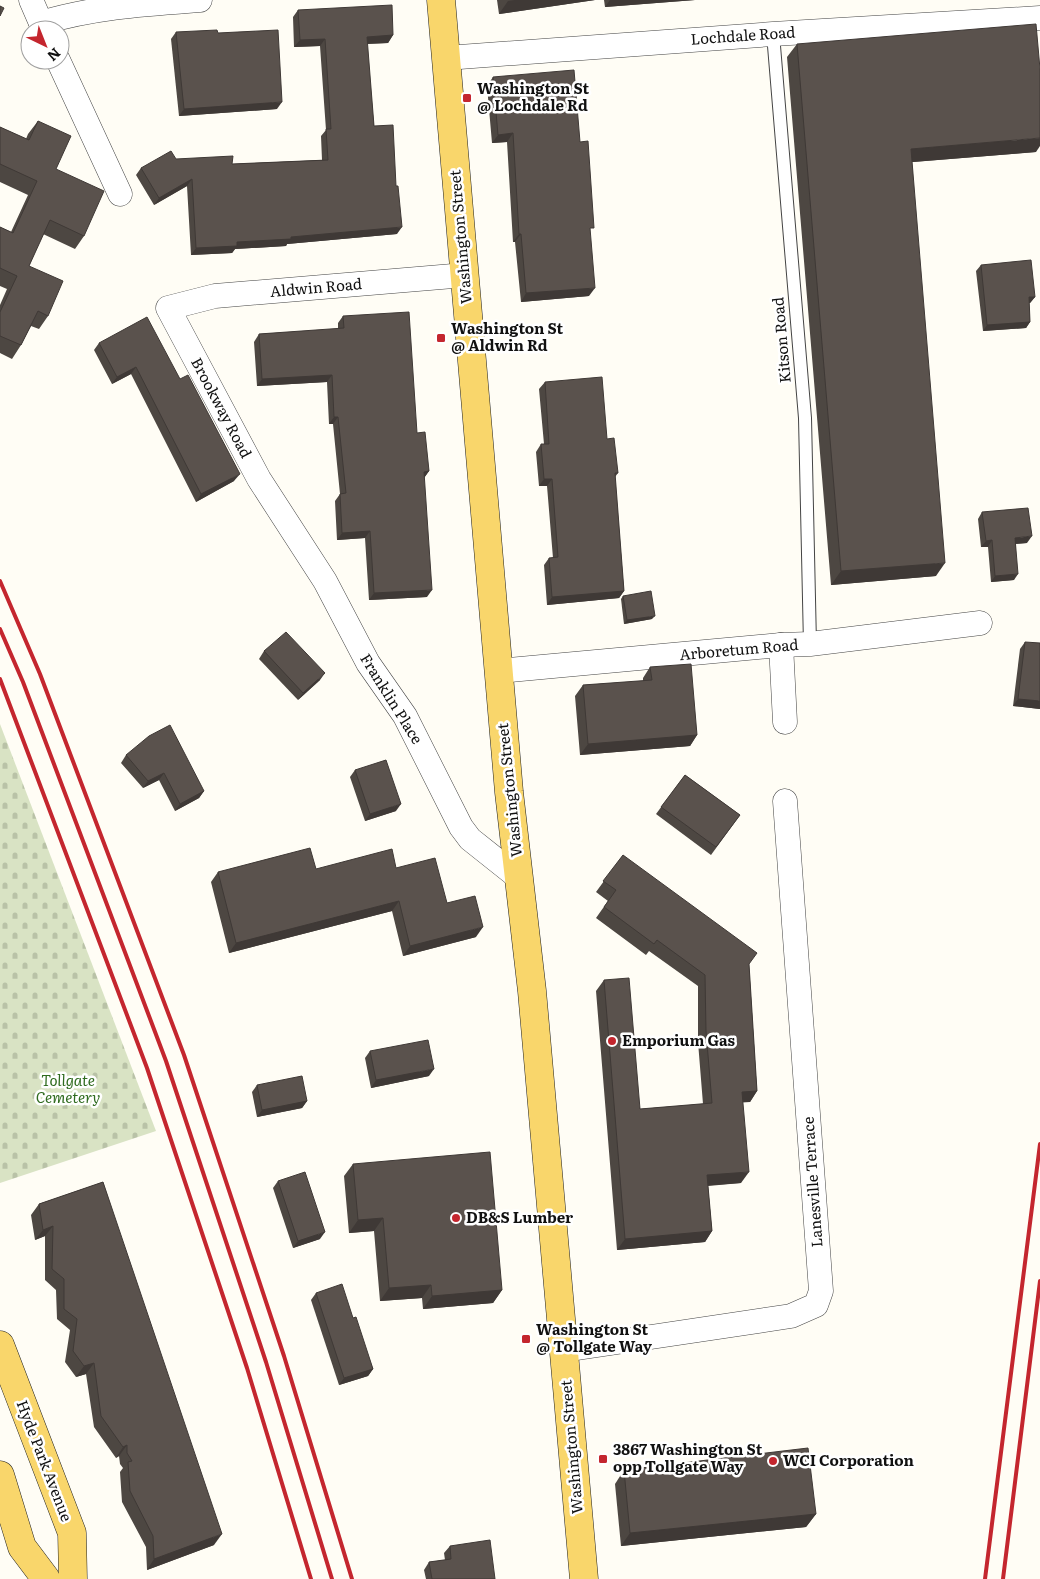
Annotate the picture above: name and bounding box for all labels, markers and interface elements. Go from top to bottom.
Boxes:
street label: Lochdale Road [690,19,796,50]
north arrow [20,20,70,70]
text: N [43,44,66,67]
place label: Washington St @ Lochdale Rd [477,76,590,116]
marker: Washington St @ Lochdale Rd [461,92,473,104]
street label: Washington Street [442,169,477,305]
street label: Aldwin Road [269,271,363,302]
street label: Kitson Road [765,296,796,384]
place label: Washington St @ Aldwin Rd [451,316,564,356]
marker: Washington St @ Aldwin Rd [435,332,447,344]
street label: Brookway Road [186,353,259,462]
street label: Arboretum Road [679,632,799,665]
street label: Franklin Place [355,648,429,748]
street label: Washington Street [490,722,527,858]
place label: Emporium Gas [622,1028,736,1051]
marker: Emporium Gas [606,1035,618,1047]
park label: Tollgate Cemetery [36,1068,100,1108]
street label: Lanesville Terrace [795,1116,828,1248]
place label: DB&S Lumber [466,1205,573,1228]
marker: DB&S Lumber [450,1212,462,1224]
place label: Washington St @ Tollgate Way [536,1317,653,1357]
marker: Washington St @ Tollgate Way [520,1333,532,1345]
street label: Washington Street [553,1379,588,1515]
street label: Hyde Park Avenue [12,1396,79,1525]
place label: 3867 Washington St opp Tollgate Way [613,1437,763,1477]
place label: WCI Corporation [783,1448,915,1471]
marker: 3867 Washington St opp Tollgate Way [597,1453,609,1465]
marker: WCI Corporation [767,1455,779,1467]

